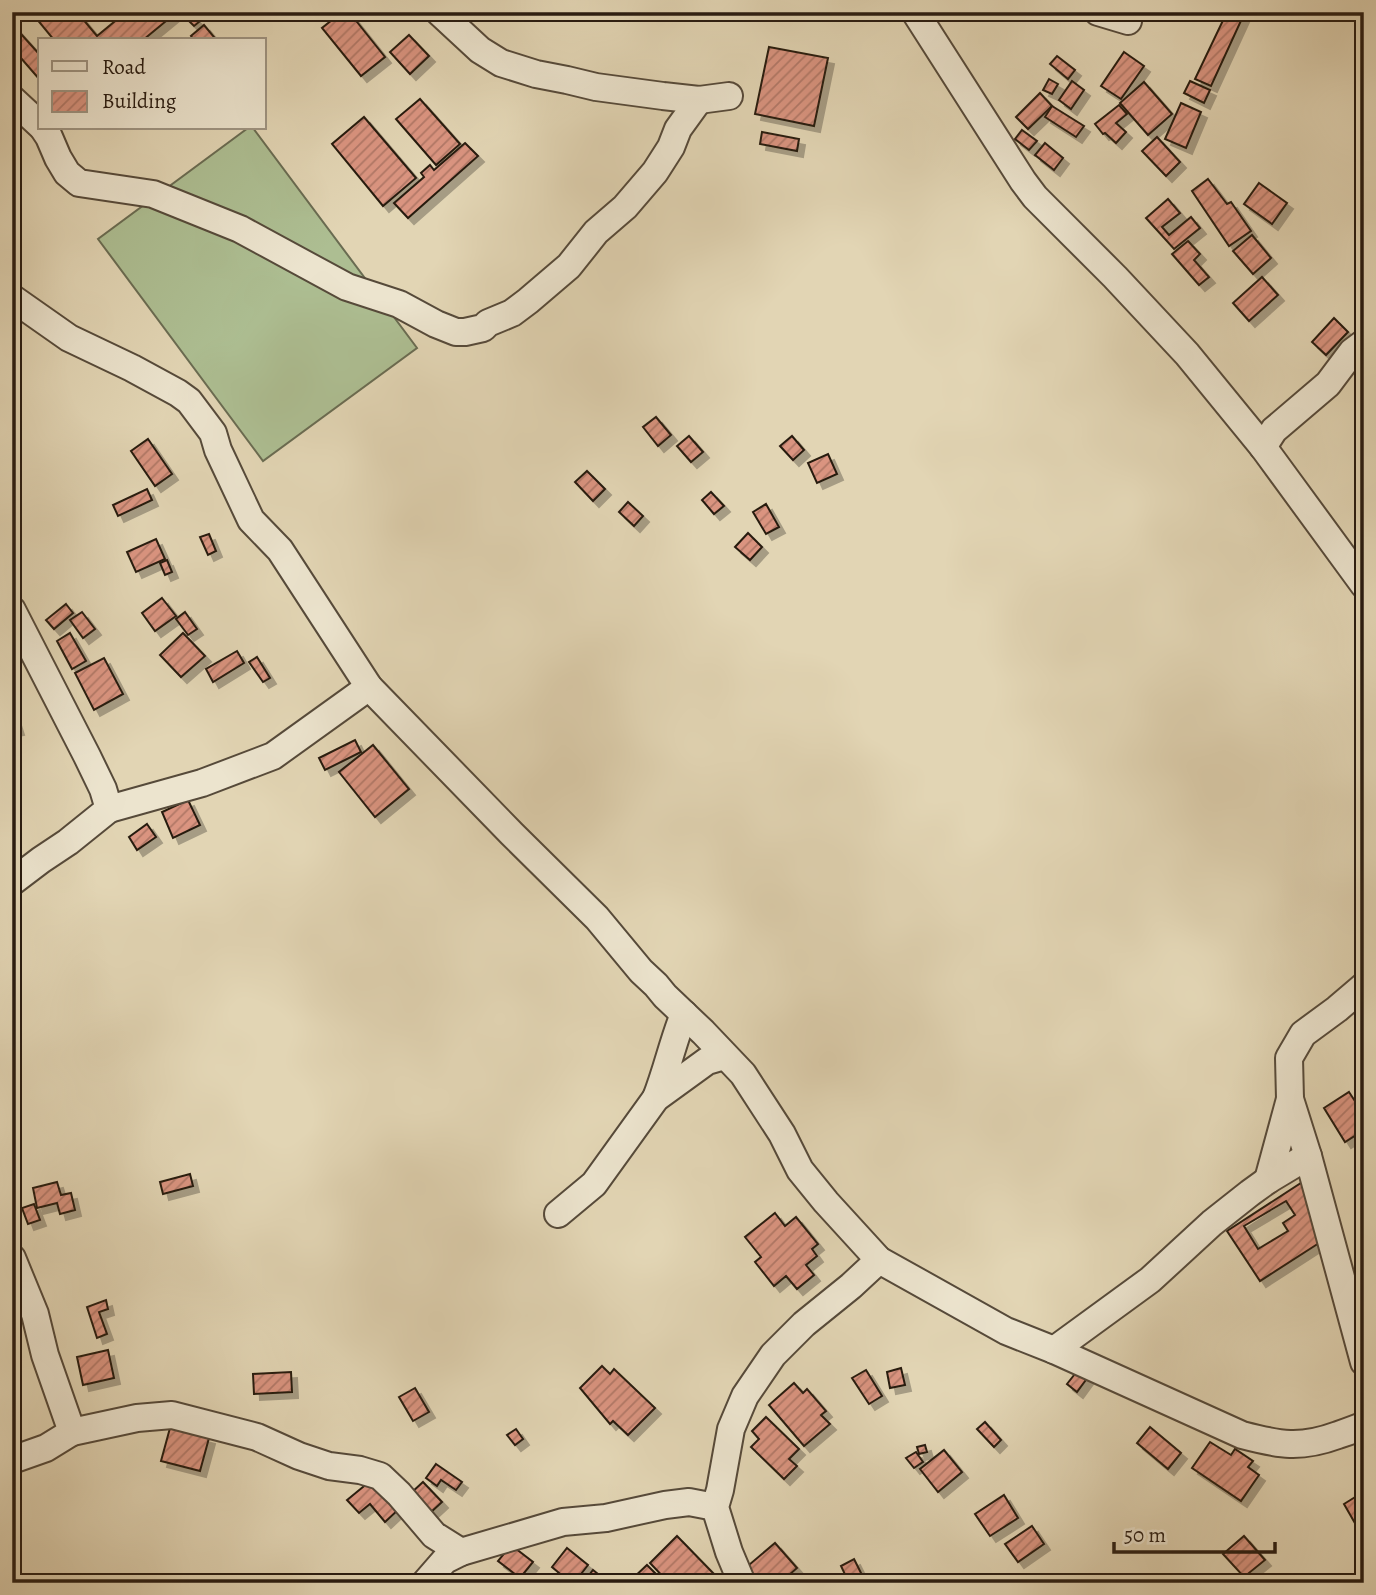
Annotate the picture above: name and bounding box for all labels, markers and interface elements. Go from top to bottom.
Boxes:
legend [38,38,266,130]
text: Road [102,53,146,81]
text: Building [102,87,177,115]
scale bar [1114,1511,1274,1555]
text: 50 m [1124,1521,1166,1549]

